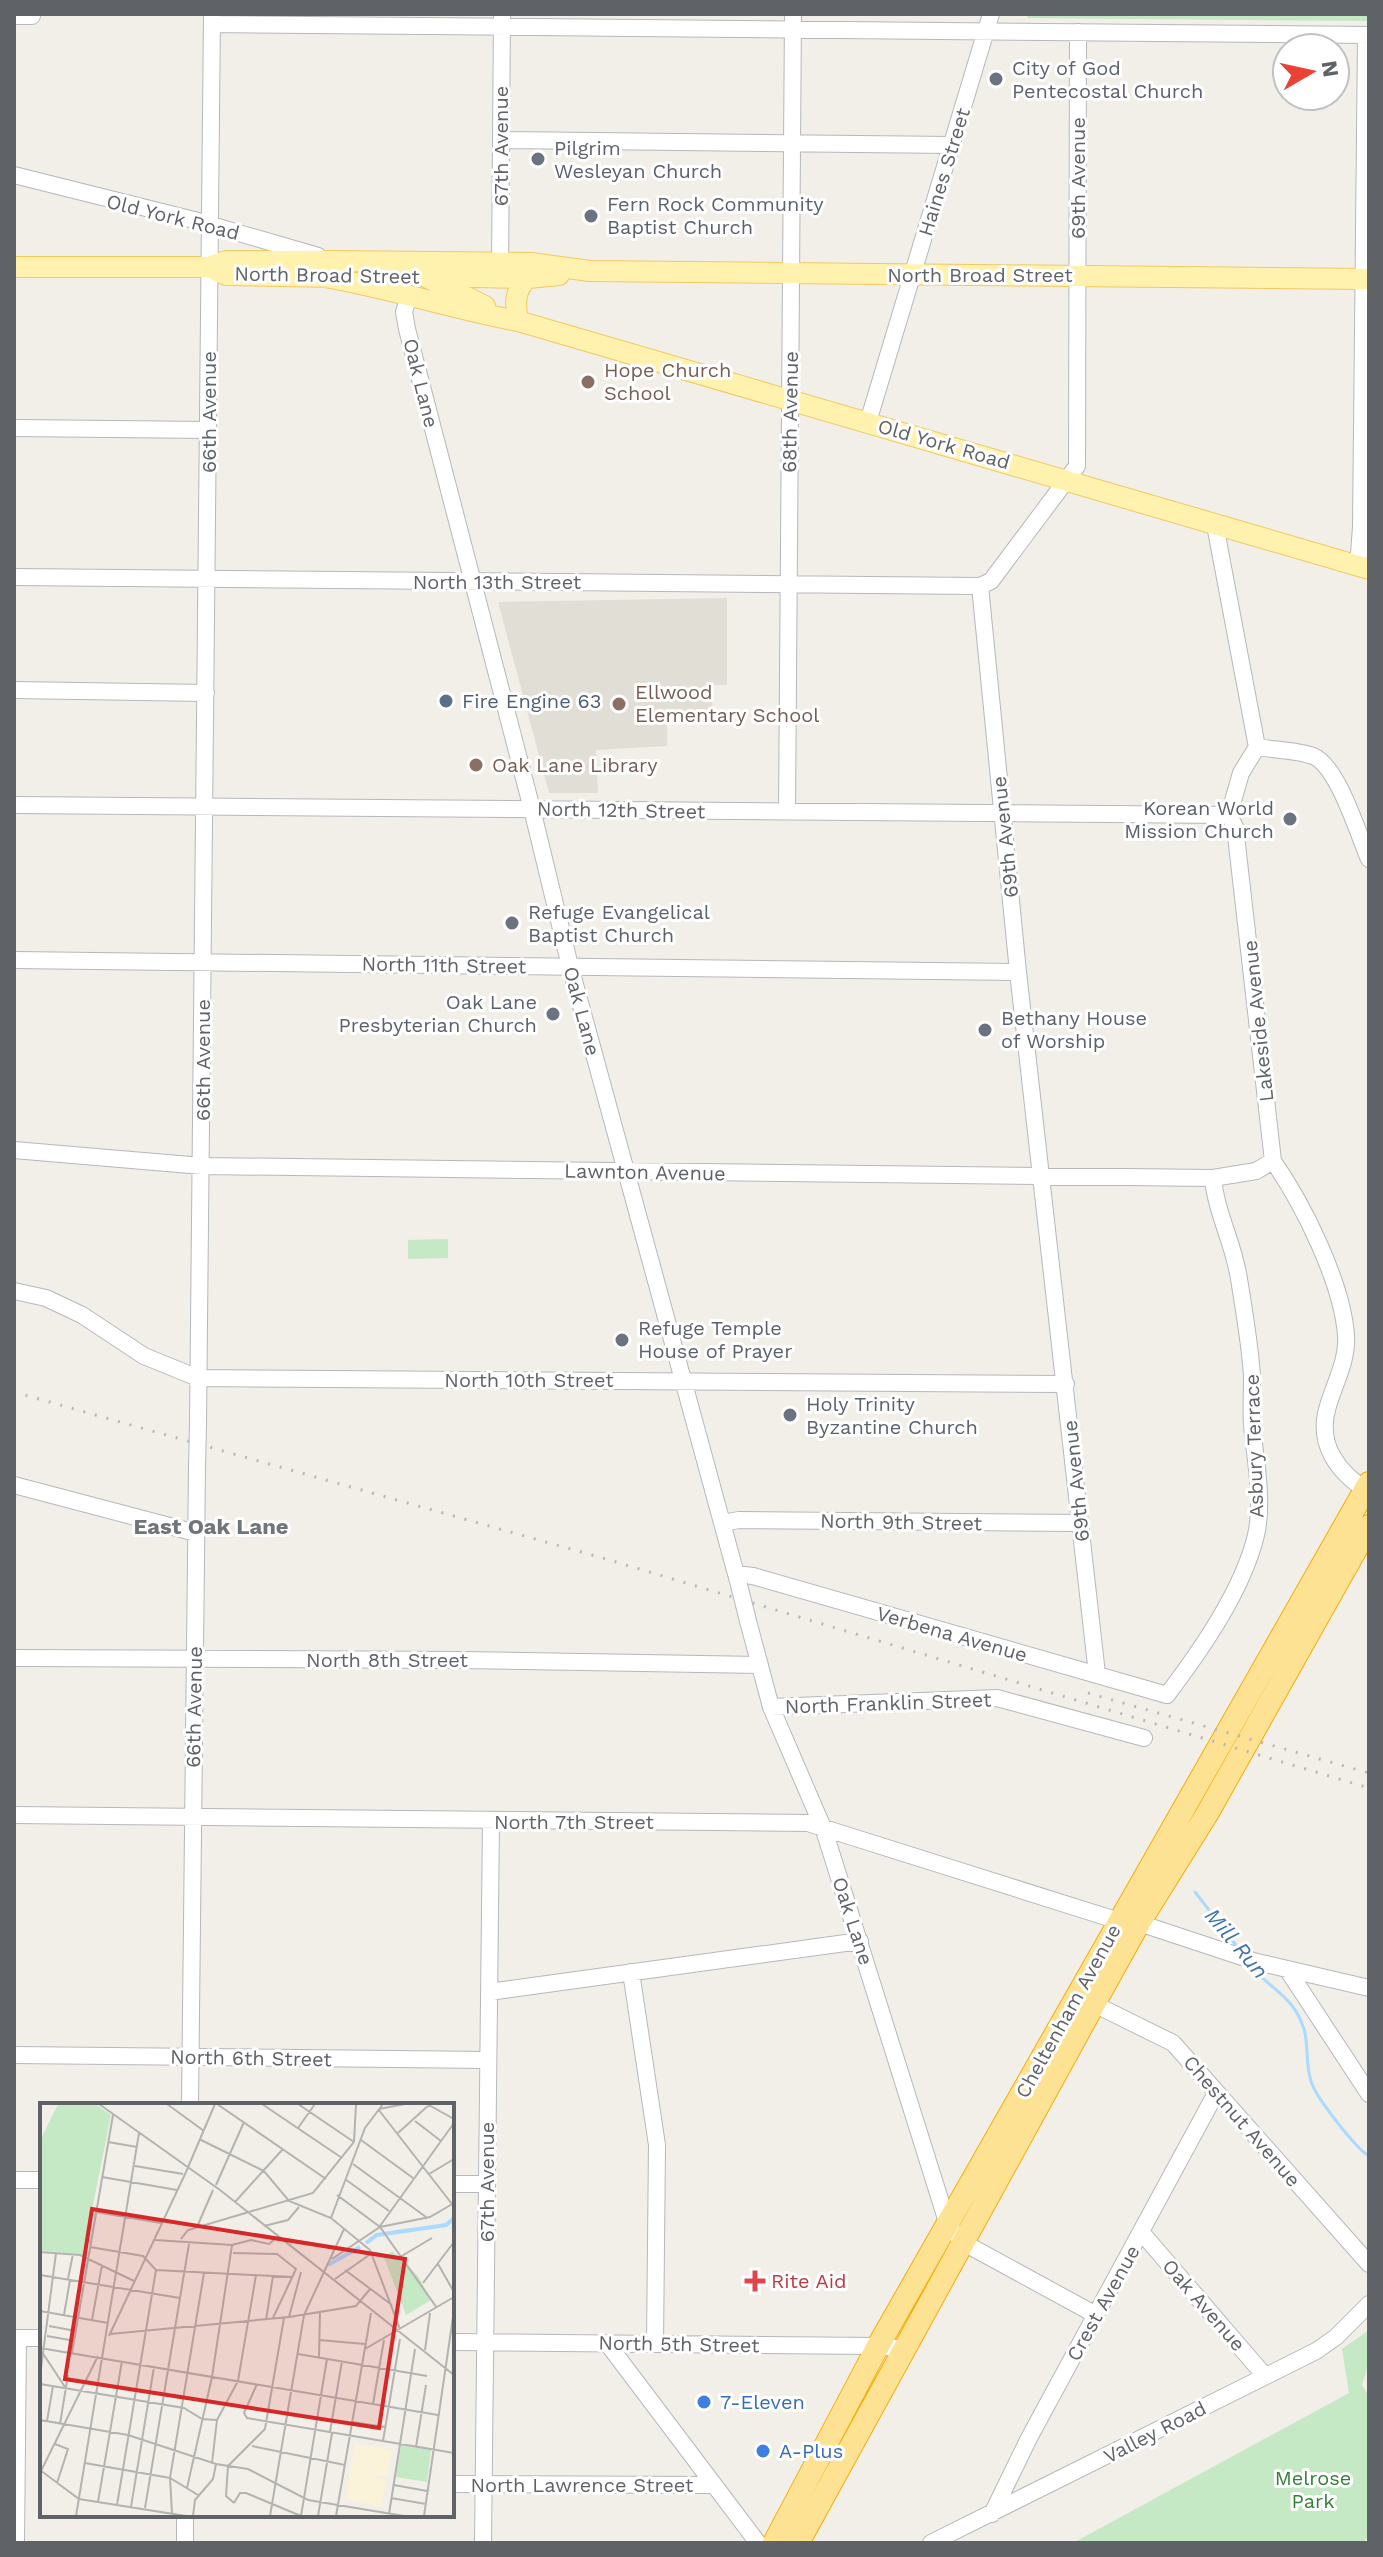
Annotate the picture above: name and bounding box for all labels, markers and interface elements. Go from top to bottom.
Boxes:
north arrow [1271,32,1351,112]
place label: City of God Pentecostal Church [1012,56,1203,103]
text: N [1317,59,1344,79]
marker: City of God Pentecostal Church [987,70,1005,88]
street label: 67th Avenue [489,86,513,206]
street label: Haines Street [913,104,975,239]
street label: 69th Avenue [1066,117,1090,239]
place label: Pilgrim Wesleyan Church [554,136,722,183]
marker: Pilgrim Wesleyan Church [529,150,547,168]
street label: Old York Road [104,189,242,245]
place label: Fern Rock Community Baptist Church [607,192,824,239]
marker: Fern Rock Community Baptist Church [582,207,600,225]
street label: North Broad Street [234,261,421,289]
street label: North Broad Street [887,263,1073,287]
street label: Oak Lane [398,336,444,430]
street label: 66th Avenue [197,351,221,473]
street label: 68th Avenue [777,351,803,473]
place label: Hope Church School [604,358,731,405]
marker: Hope Church School [579,373,597,391]
street label: Old York Road [875,414,1013,474]
street label: North 13th Street [413,570,582,594]
place label: Ellwood Elementary School [635,680,819,727]
place label: Fire Engine 63 [462,689,601,713]
marker: Fire Engine 63 [437,692,455,710]
marker: Ellwood Elementary School [610,695,628,713]
place label: Oak Lane Library [492,753,658,777]
marker: Oak Lane Library [467,756,485,774]
street label: 69th Avenue [987,775,1023,899]
place label: Korean World Mission Church [1124,796,1274,843]
street label: North 12th Street [537,797,706,823]
marker: Korean World Mission Church [1281,810,1299,828]
place label: Refuge Evangelical Baptist Church [528,900,710,947]
marker: Refuge Evangelical Baptist Church [503,914,521,932]
street label: Lakeside Avenue [1238,939,1278,1103]
street label: North 11th Street [361,952,527,978]
street label: Oak Lane [559,964,605,1058]
place label: Oak Lane Presbyterian Church [339,990,537,1037]
street label: 66th Avenue [191,999,215,1121]
marker: Oak Lane Presbyterian Church [544,1005,562,1023]
place label: Bethany House of Worship [1001,1006,1147,1053]
marker: Bethany House of Worship [976,1021,994,1039]
street label: Lawnton Avenue [564,1159,726,1185]
place label: Refuge Temple House of Prayer [638,1316,792,1363]
marker: Refuge Temple House of Prayer [613,1331,631,1349]
street label: North 10th Street [444,1368,614,1392]
street label: Asbury Terrace [1239,1373,1269,1519]
place label: Holy Trinity Byzantine Church [806,1392,978,1439]
marker: Holy Trinity Byzantine Church [781,1406,799,1424]
street label: 69th Avenue [1058,1419,1094,1543]
street label: North 9th Street [820,1509,983,1535]
district label: East Oak Lane [133,1514,289,1539]
street label: Verbena Avenue [874,1601,1030,1667]
street label: 66th Avenue [181,1646,207,1768]
street label: North 8th Street [306,1648,468,1672]
street label: North Franklin Street [784,1687,992,1719]
street label: North 7th Street [494,1810,655,1834]
street label: Oak Lane [827,1874,879,1968]
water label: Mill Run [1200,1903,1273,1984]
street label: Cheltenham Avenue [1010,1920,1126,2102]
street label: North 6th Street [170,2045,333,2071]
street label: Chestnut Avenue [1178,2050,1306,2192]
inset map [40,2103,454,2517]
street label: 67th Avenue [475,2122,499,2242]
street label: Crest Avenue [1061,2241,1145,2365]
street label: Oak Avenue [1158,2254,1250,2356]
place label: Rite Aid [771,2269,847,2293]
marker: Rite Aid [746,2272,764,2290]
street label: North 5th Street [598,2331,760,2357]
place label: 7-Eleven [720,2390,805,2414]
marker: 7-Eleven [695,2393,713,2411]
street label: Valley Road [1100,2396,1210,2468]
place label: A-Plus [779,2439,843,2463]
marker: A-Plus [754,2442,772,2460]
park label: Melrose Park [1275,2466,1351,2513]
street label: North Lawrence Street [471,2473,694,2497]

